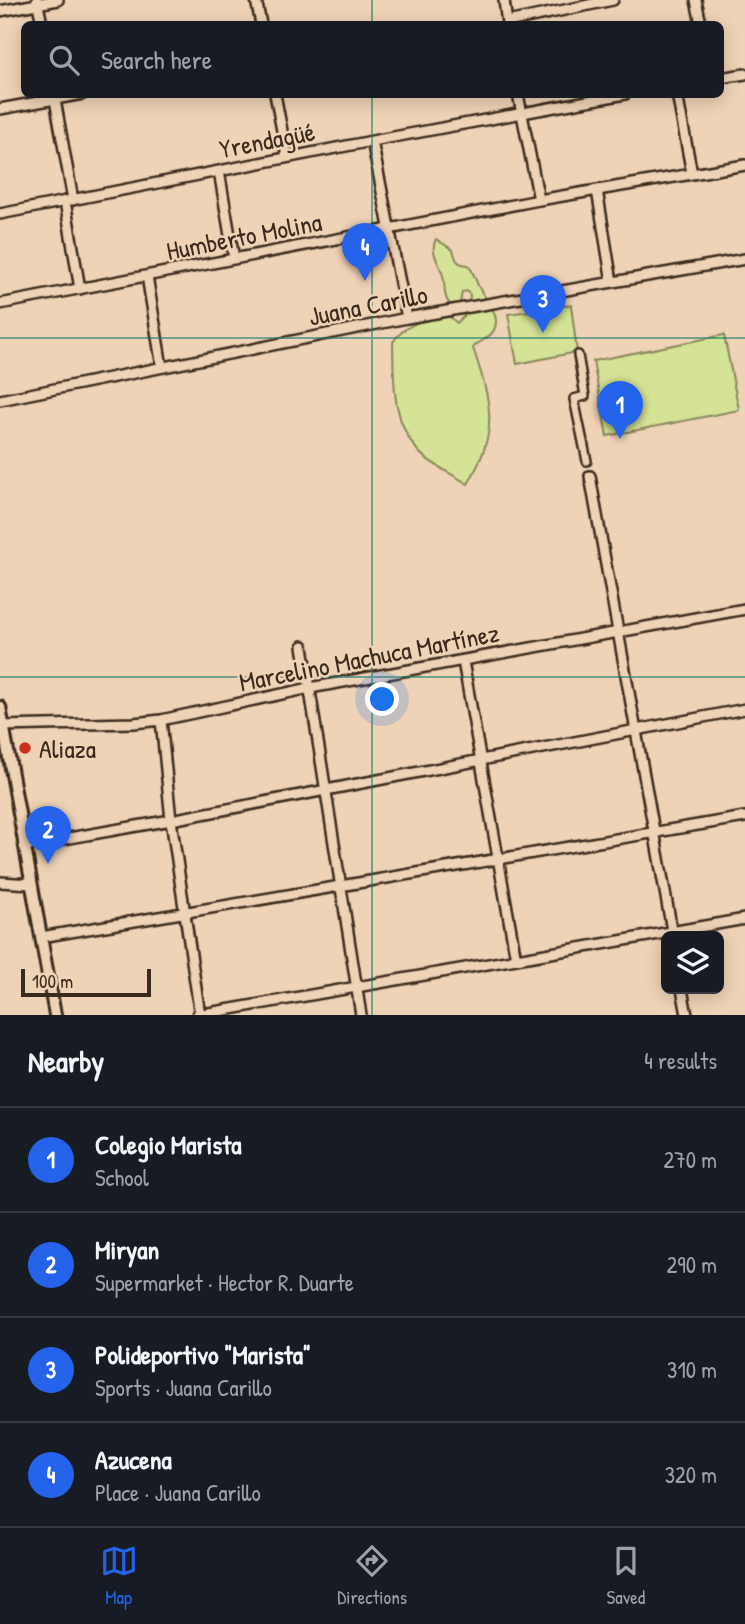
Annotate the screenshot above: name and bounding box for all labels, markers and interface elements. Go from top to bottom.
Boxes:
search box [21,21,724,98]
icon: search [45,41,83,79]
text: Search here [101,42,212,77]
street label: Yrendagüé [216,114,318,166]
street label: Humberto Molina [163,204,325,268]
pin: 4 [342,223,388,281]
pin: 3 [520,275,566,333]
street label: Juana Carillo [306,276,430,334]
pin: 1 [597,381,643,439]
street label: Marcelino Machuca Martínez [236,615,502,699]
your location [365,682,399,716]
place label: Aliaza [39,731,96,766]
marker: Aliaza [17,740,33,756]
pin: 2 [25,806,71,864]
map controls [661,931,724,994]
button: layers [661,931,724,994]
scale bar [21,966,150,998]
text: 100 m [32,968,73,994]
text: Nearby [28,1041,104,1081]
text: 4 results [644,1045,717,1076]
text: Colegio Marista [95,1127,241,1162]
text: 1 [47,1144,55,1175]
text: 270 m [664,1144,717,1175]
text: School [95,1162,149,1193]
text: Miryan [95,1232,159,1267]
text: 2 [46,1249,56,1280]
text: 290 m [667,1249,717,1280]
text: Supermarket · Hector R. Duarte [95,1267,354,1298]
text: Polideportivo "Marista" [95,1337,311,1372]
text: 3 [46,1354,56,1385]
text: 310 m [667,1354,717,1385]
text: Sports · Juana Carillo [95,1372,272,1403]
text: Azucena [95,1442,172,1477]
text: 4 [47,1459,55,1490]
text: 320 m [665,1459,717,1490]
text: Place · Juana Carillo [95,1477,261,1508]
tab: Map [100,1542,138,1610]
tab: Directions [337,1542,407,1610]
tab: Saved [607,1542,645,1610]

